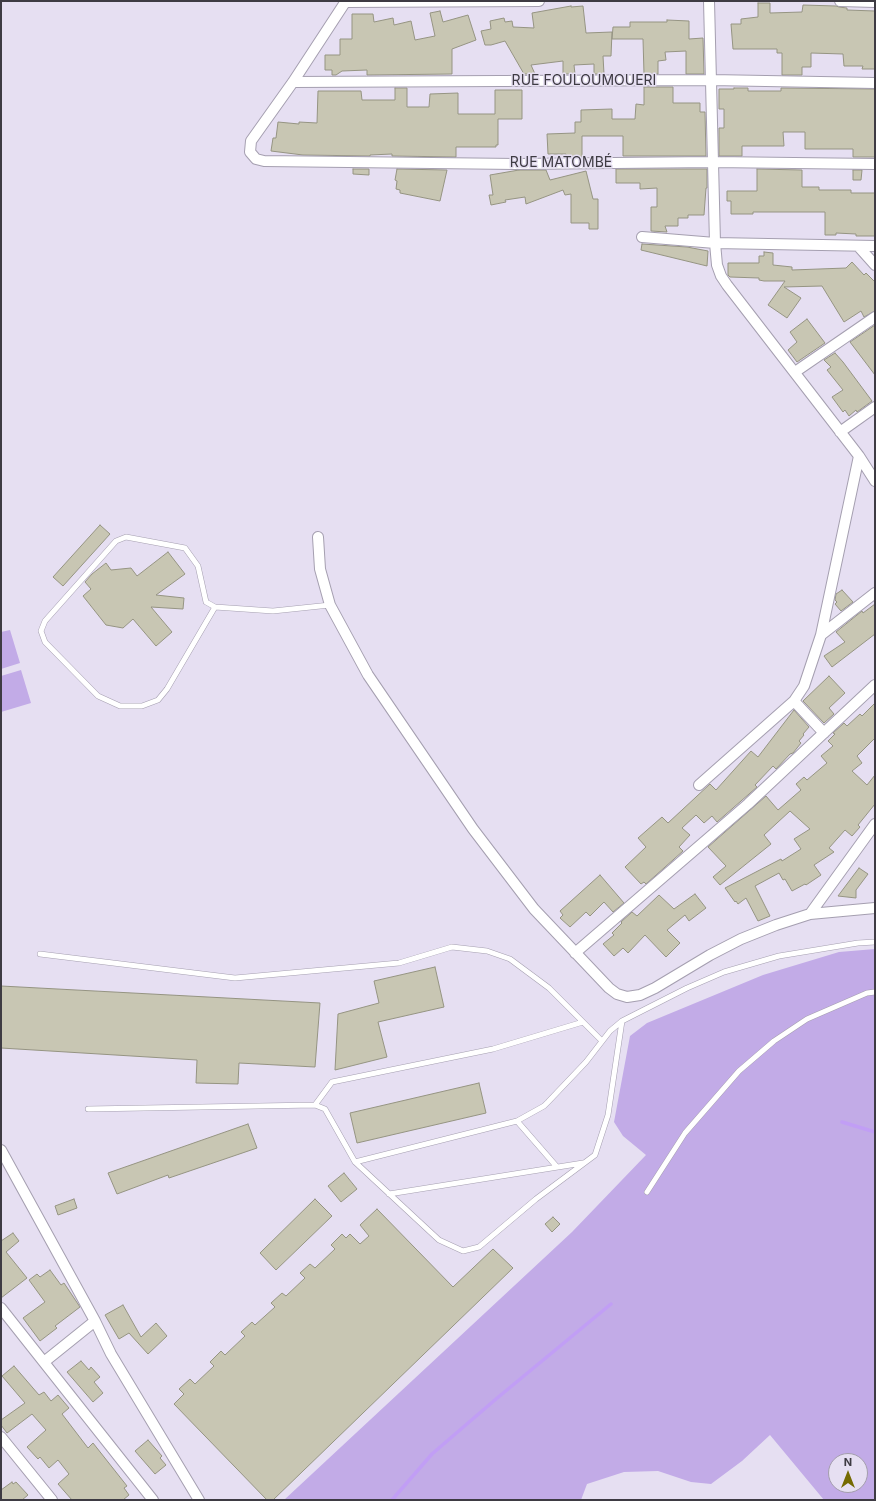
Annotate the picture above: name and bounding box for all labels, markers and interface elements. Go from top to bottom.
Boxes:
street label: RUE FOULOUMOUERI [512,73,656,89]
street label: RUE MATOMBÉ [510,155,612,171]
north arrow [828,1453,868,1493]
text: N [844,1455,852,1469]

